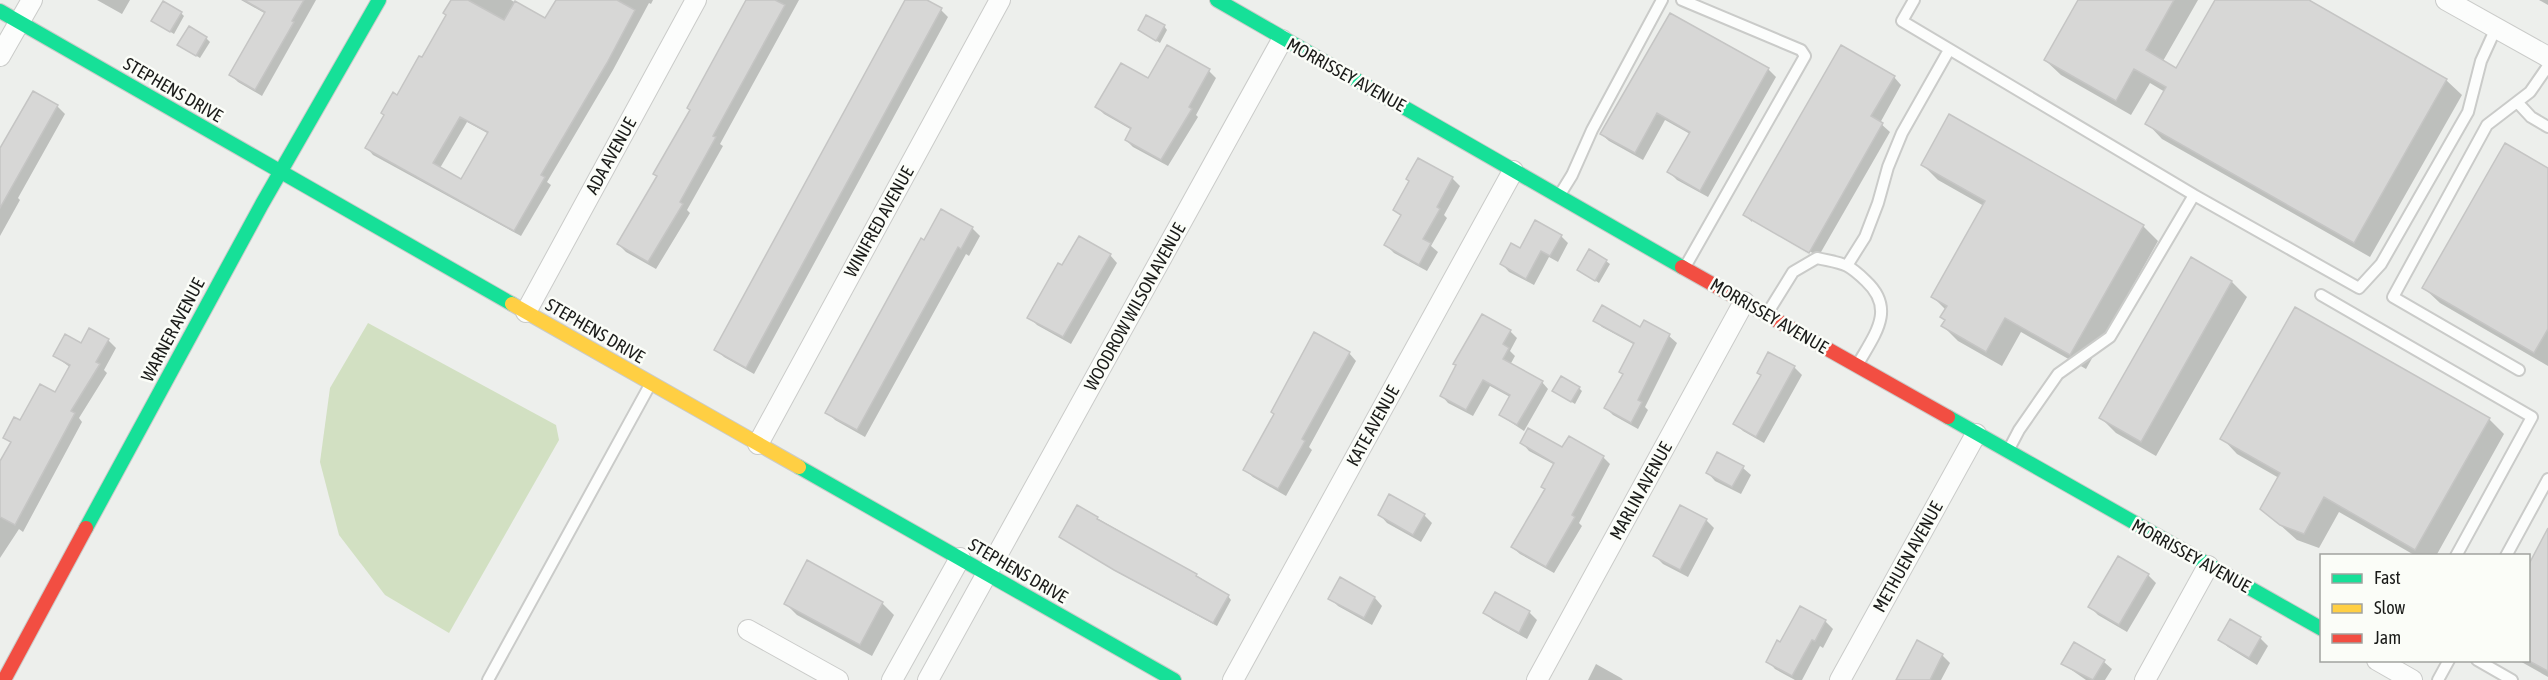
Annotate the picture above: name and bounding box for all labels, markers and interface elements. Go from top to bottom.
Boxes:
street label: MORRISSEY AVENUE [1283,33,1409,116]
street label: STEPHENS DRIVE [120,53,227,127]
street label: ADA AVENUE [581,114,640,198]
street label: WINIFRED AVENUE [840,163,918,281]
street label: WOODROW WILSON AVENUE [1080,219,1190,394]
street label: MORRISSEY AVENUE [1707,273,1832,358]
street label: WARNER AVENUE [136,274,209,385]
street label: STEPHENS DRIVE [542,294,649,368]
street label: KATE AVENUE [1342,382,1403,470]
street label: MARLIN AVENUE [1605,438,1676,543]
street label: METHUEN AVENUE [1868,497,1947,616]
street label: MORRISSEY AVENUE [2128,514,2254,597]
street label: STEPHENS DRIVE [965,534,1072,608]
legend [2320,554,2530,662]
text: Fast [2374,567,2401,588]
text: Slow [2374,597,2405,618]
text: Jam [2374,627,2401,648]

